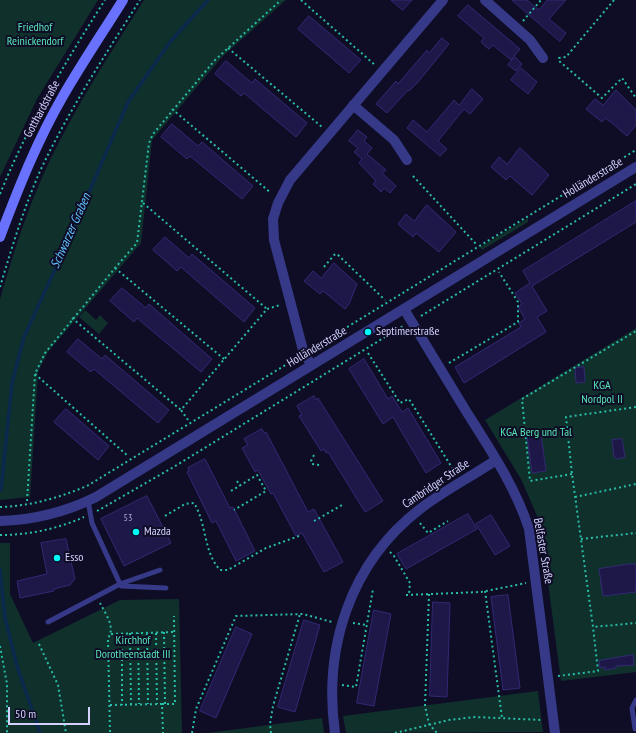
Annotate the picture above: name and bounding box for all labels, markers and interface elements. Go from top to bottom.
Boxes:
park label: Friedhof Reinickendorf [7,21,63,49]
street label: Gotthardstraße [21,78,63,140]
street label: Holländerstraße [561,155,625,201]
water label: Schwarzer Graben [48,191,94,271]
street label: Holländerstraße [285,324,349,370]
place label: Septimerstraße [376,325,440,339]
marker: Septimerstraße [363,327,373,337]
park label: KGA Nordpol II [581,379,623,407]
park label: KGA Berg und Tal [500,426,572,440]
street label: Cambridger Straße [400,456,472,512]
house number: 53 [124,512,132,524]
street label: Belfaster Straße [530,517,556,585]
place label: Mazda [144,525,171,539]
marker: Mazda [131,527,141,537]
place label: Esso [65,551,83,565]
marker: Esso [52,553,62,563]
park label: Kirchhof Dorotheenstadt III [95,634,171,662]
scale bar [10,699,92,725]
text: 50 m [15,706,36,721]

